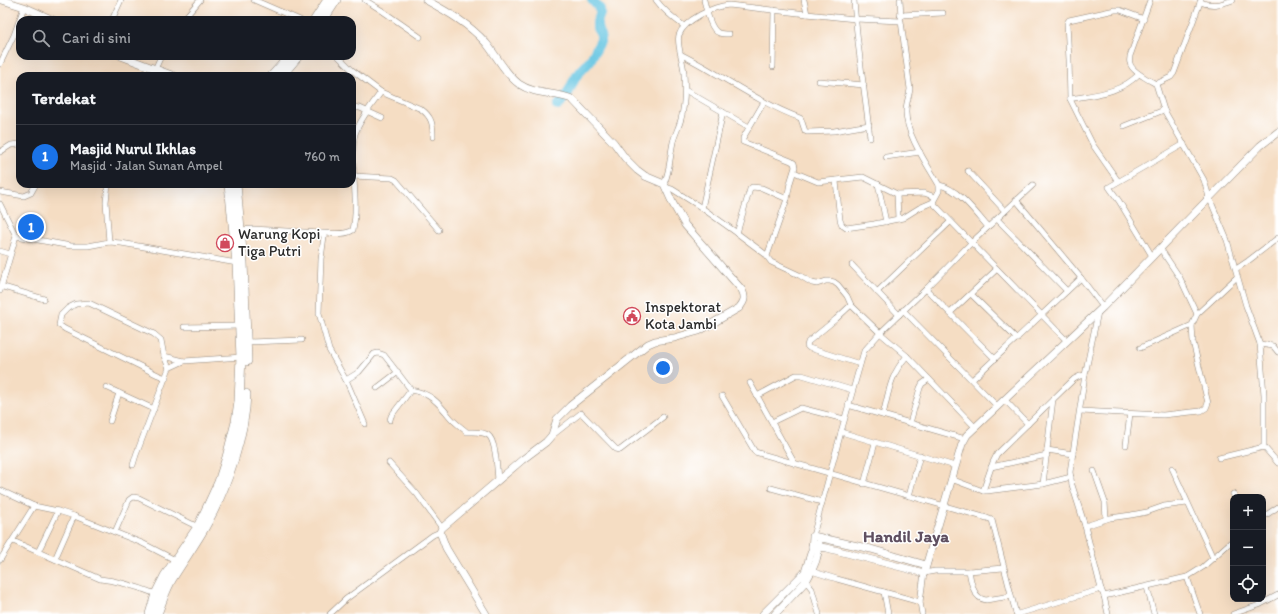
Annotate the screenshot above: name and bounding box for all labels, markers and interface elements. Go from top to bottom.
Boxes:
search box [16,16,356,60]
icon: search [30,27,52,49]
text: Cari di sini [62,29,131,47]
text: Terdekat [32,88,96,108]
text: Masjid Nurul Ikhlas [70,140,196,158]
text: 1 [42,149,48,164]
text: 760 m [305,149,340,164]
text: Masjid · Jalan Sunan Ampel [70,158,223,173]
pin: 1 [18,212,44,242]
place label: Warung Kopi Tiga Putri [238,225,320,260]
shop icon: Warung Kopi Tiga Putri [215,233,235,253]
place label: Inspektorat Kota Jambi [645,298,722,333]
public building icon: Inspektorat Kota Jambi [622,306,642,326]
your location [653,358,673,378]
map controls [1230,494,1266,602]
button: + [1230,494,1266,530]
district label: Handil Jaya [863,526,949,547]
button: − [1230,530,1266,566]
button: locate [1230,566,1266,602]

